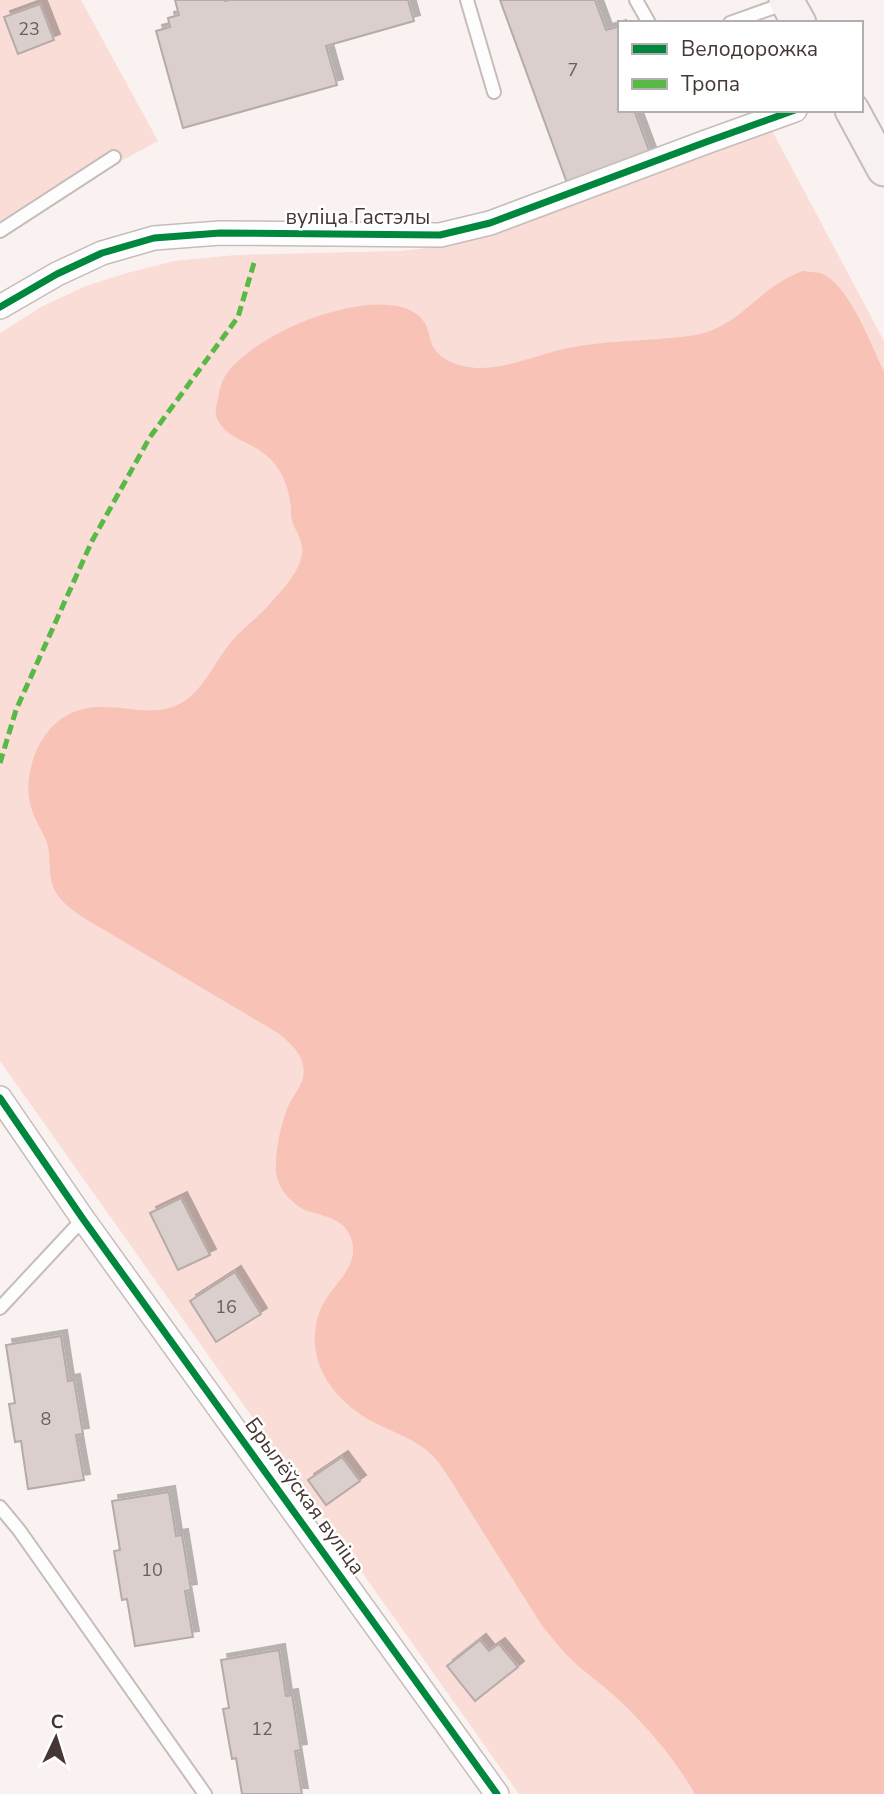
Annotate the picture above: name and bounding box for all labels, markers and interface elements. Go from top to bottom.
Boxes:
house number: 23 [18,17,40,41]
legend [618,21,863,112]
text: Велодорожка [681,35,818,63]
house number: 7 [568,58,578,82]
text: Тропа [681,70,740,98]
street label: вуліца Гастэлы [286,203,430,231]
house number: 16 [215,1295,237,1319]
house number: 8 [41,1407,51,1431]
street label: Брылёўская вуліца [239,1412,371,1580]
house number: 10 [141,1558,163,1582]
north arrow [21,1703,91,1773]
text: С [50,1709,65,1735]
house number: 12 [251,1717,273,1741]

